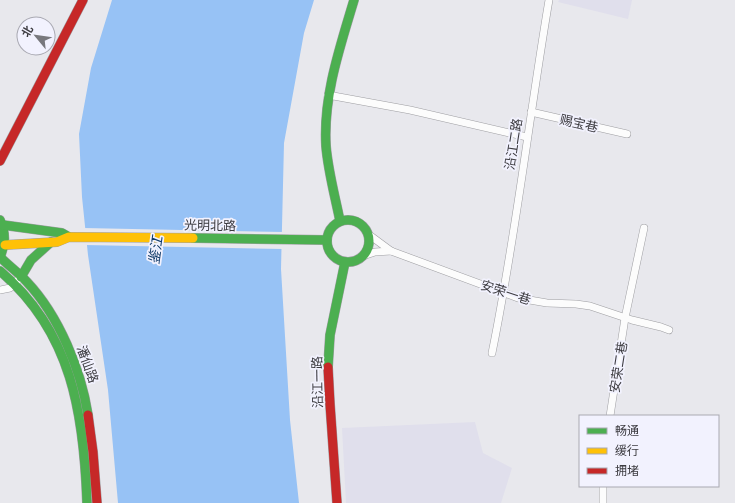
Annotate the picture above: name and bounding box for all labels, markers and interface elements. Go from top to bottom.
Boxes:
north arrow [16,16,56,56]
text: 北 [18,23,36,39]
street label: 赐宝巷 [558,111,600,135]
street label: 沿江二路 [501,117,525,171]
street label: 光明北路 [184,217,236,233]
water label: 鉴江 [145,233,166,265]
street label: 安荣一巷 [479,276,533,308]
street label: 安荣二巷 [606,340,630,394]
street label: 潘仙路 [74,343,102,385]
street label: 沿江一路 [309,356,325,408]
legend [579,415,719,487]
text: 畅通 [615,423,639,438]
text: 缓行 [615,443,639,458]
text: 拥堵 [615,463,639,478]

